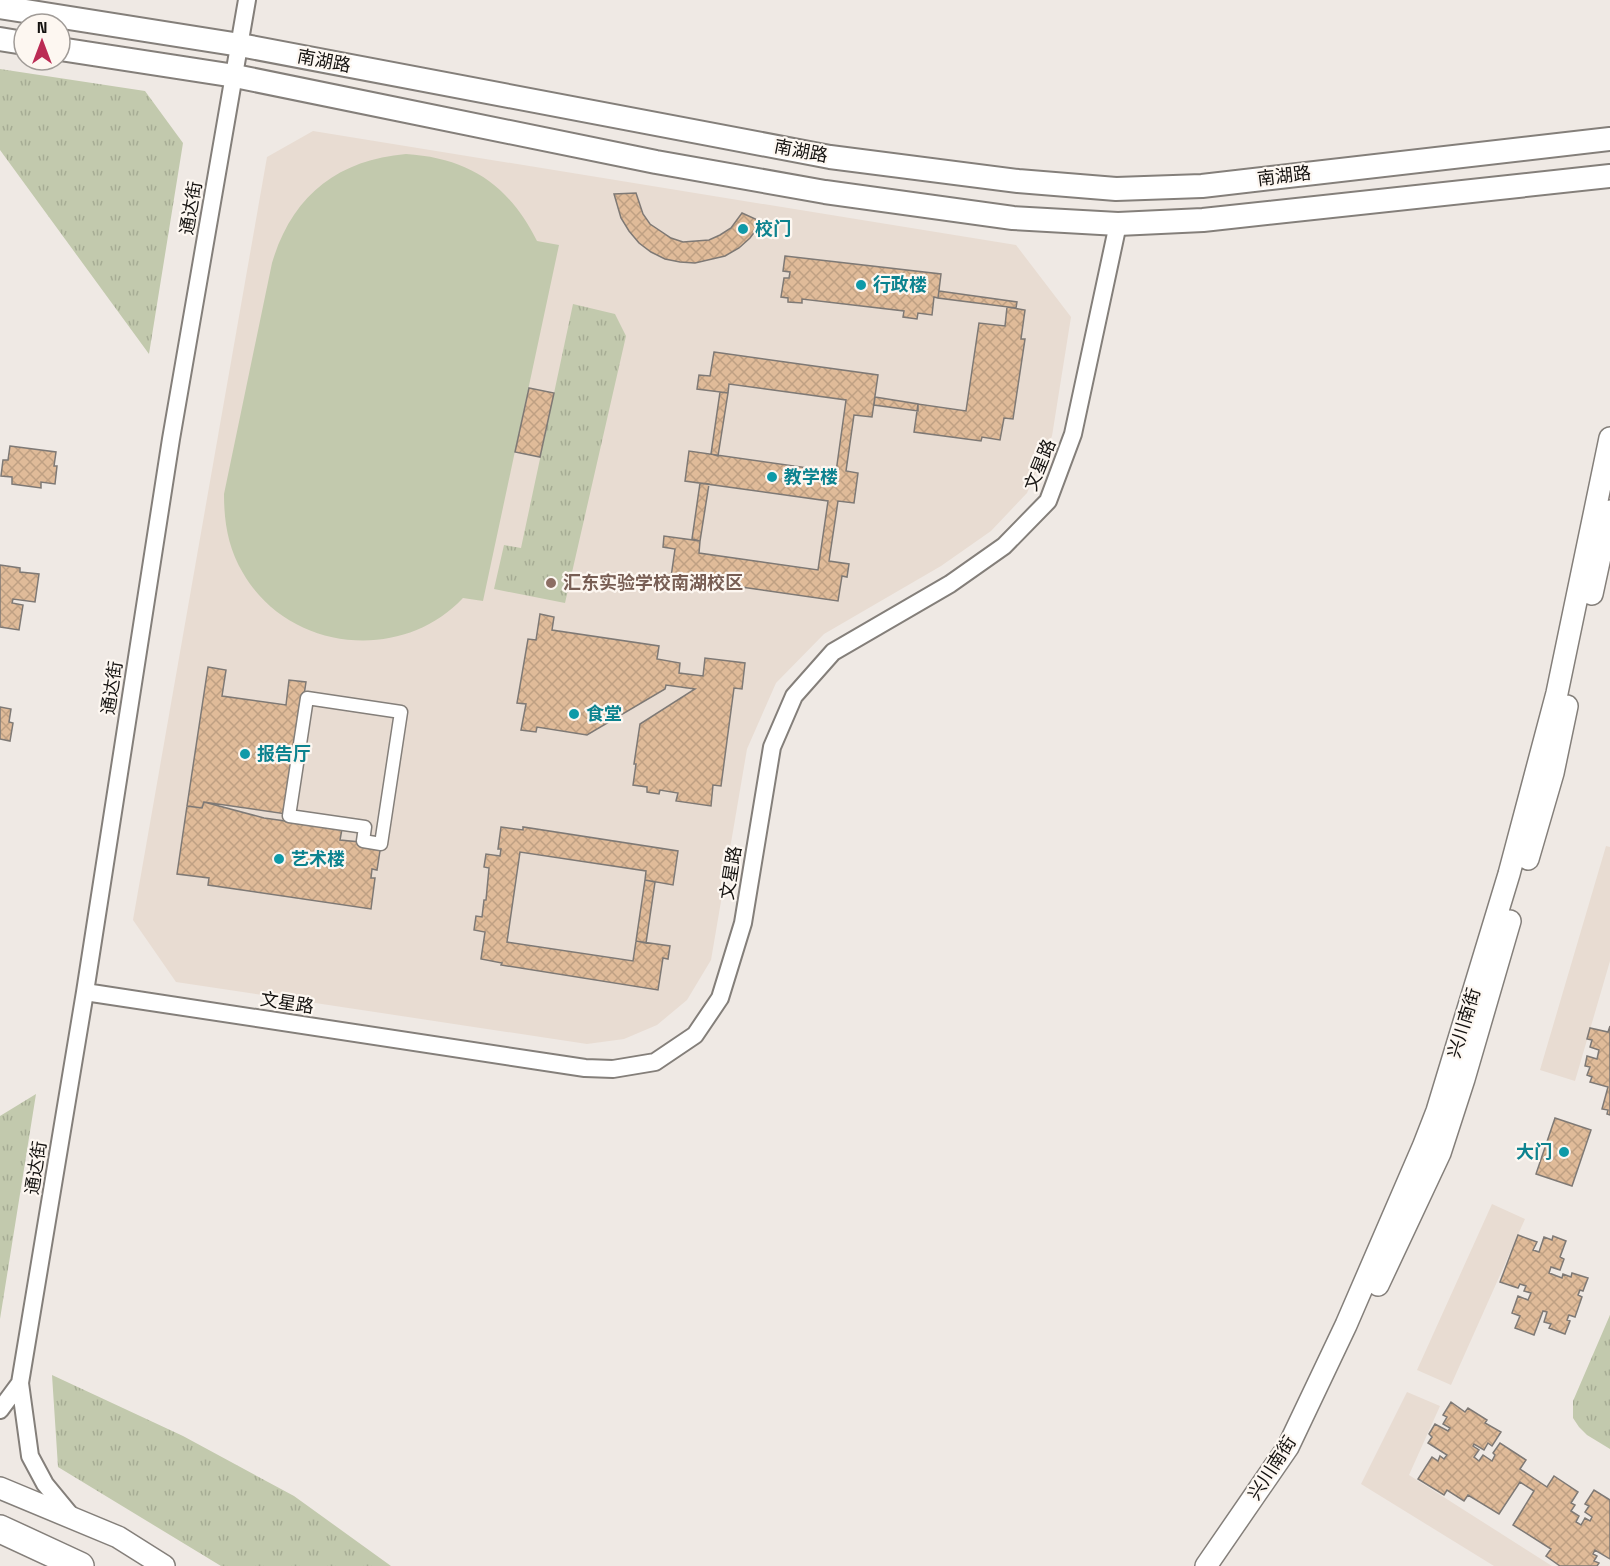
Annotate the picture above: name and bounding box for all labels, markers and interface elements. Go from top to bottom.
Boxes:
north arrow [12,12,72,72]
text: N [37,17,47,38]
street label: 南湖路 [295,44,353,77]
street label: 南湖路 [772,134,830,167]
street label: 南湖路 [1256,161,1312,190]
street label: 通达街 [174,179,207,236]
place label: 校门 [755,217,791,240]
marker: 校门 [736,222,750,236]
place label: 行政楼 [873,273,927,296]
marker: 行政楼 [854,278,868,292]
street label: 文星路 [1019,435,1060,494]
place label: 教学楼 [784,465,838,488]
marker: 教学楼 [765,470,779,484]
place label: 汇东实验学校南湖校区 [563,571,743,594]
marker: 汇东实验学校南湖校区 [544,576,558,590]
street label: 通达街 [96,659,127,716]
place label: 食堂 [586,702,622,725]
marker: 食堂 [567,707,581,721]
place label: 报告厅 [257,742,311,765]
marker: 报告厅 [238,747,252,761]
street label: 文星路 [715,844,746,901]
place label: 艺术楼 [291,847,345,870]
marker: 艺术楼 [272,852,286,866]
street label: 兴川南街 [1442,985,1485,1061]
street label: 文星路 [259,987,316,1018]
street label: 通达街 [20,1139,51,1196]
place label: 大门 [1516,1140,1552,1163]
marker: 大门 [1557,1145,1571,1159]
street label: 兴川南街 [1242,1431,1301,1504]

